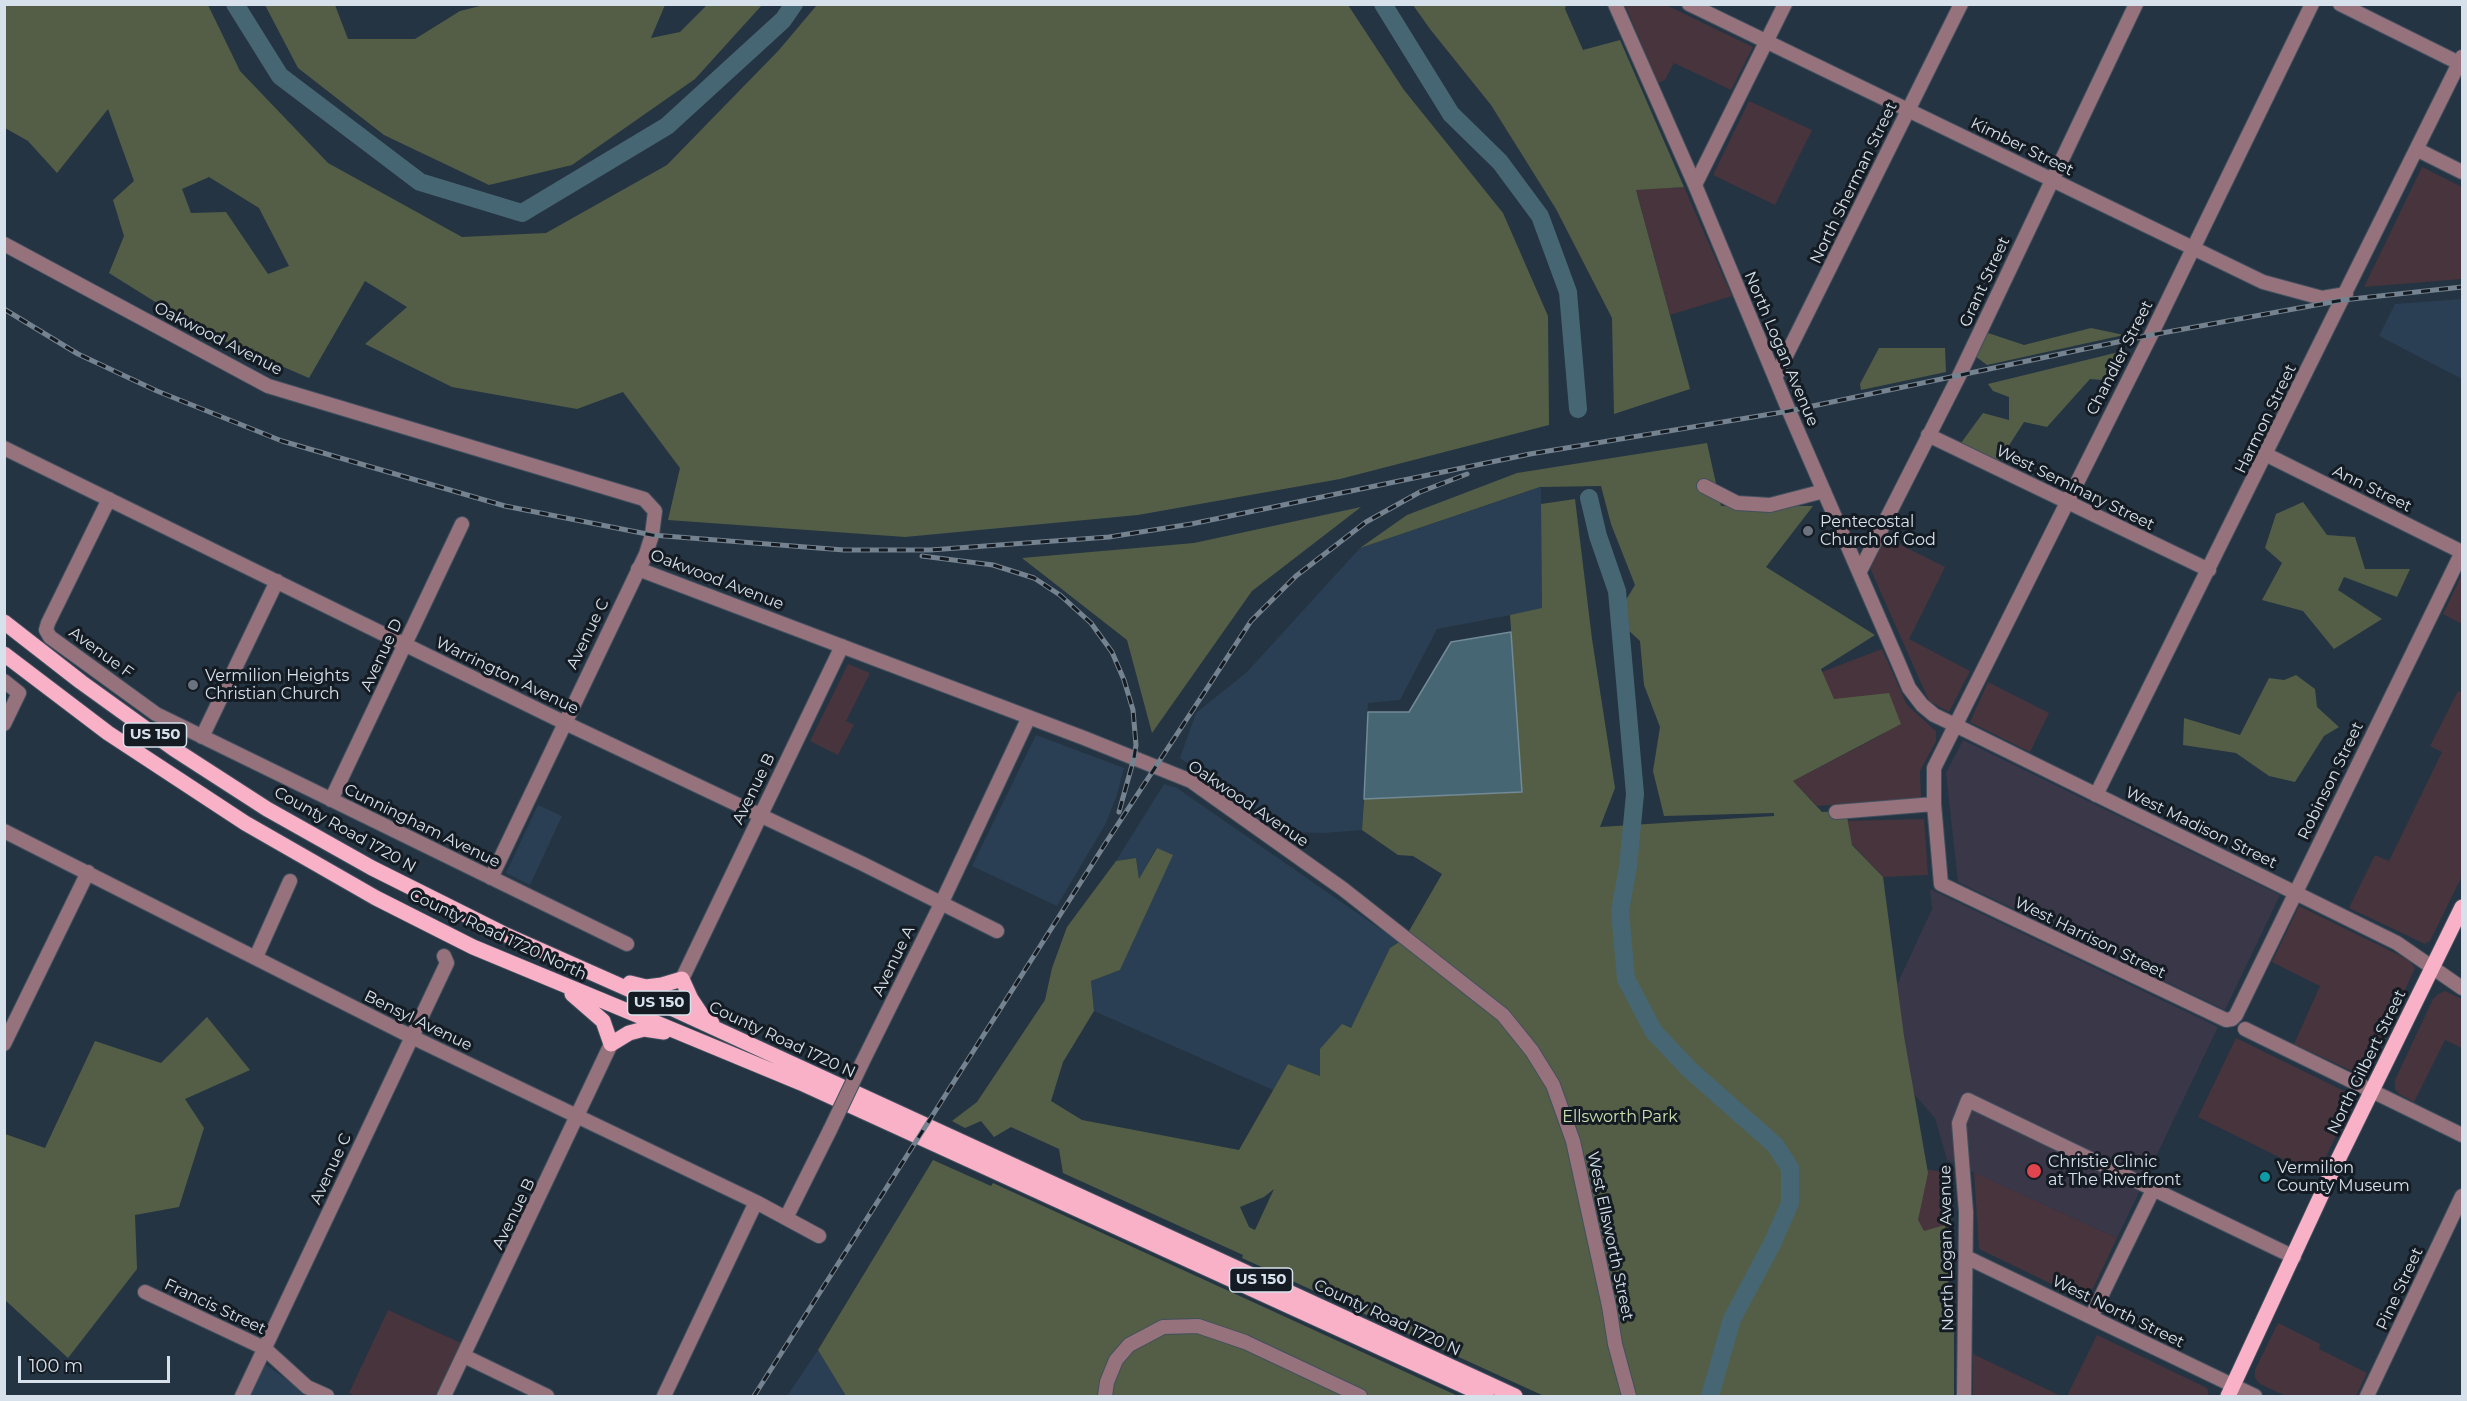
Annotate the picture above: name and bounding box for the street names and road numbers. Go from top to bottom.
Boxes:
street label: North Sherman Street [1806,99,1902,267]
street label: Kimber Street [1967,114,2077,180]
street label: Grant Street [1956,234,2014,330]
street label: North Logan Avenue [1740,269,1822,429]
street label: Chandler Street [2083,297,2157,419]
street label: Oakwood Avenue [151,298,285,380]
street label: Harmon Street [2231,361,2301,477]
street label: West Seminary Street [1993,441,2157,535]
street label: Ann Street [2329,462,2415,516]
street label: Oakwood Avenue [648,546,786,614]
street label: Avenue C [563,596,613,672]
street label: Avenue D [357,616,407,694]
street label: Avenue F [65,623,137,683]
street label: Warrington Avenue [432,633,582,719]
street label: Robinson Street [2294,719,2368,843]
road number: US 150 [124,723,186,747]
street label: Avenue B [729,750,779,828]
street label: Oakwood Avenue [1184,757,1312,851]
street label: Cunningham Avenue [341,780,503,872]
street label: County Road 1720 N [271,783,419,877]
street label: West Madison Street [2122,783,2280,873]
street label: County Road 1720 North [406,885,590,985]
street label: West Harrison Street [2011,893,2169,983]
street label: Avenue A [869,923,919,999]
street label: Bensyl Avenue [361,987,475,1055]
street label: North Gilbert Street [2324,987,2410,1137]
road number: US 150 [628,991,690,1015]
street label: County Road 1720 N [706,998,858,1082]
street label: Avenue C [306,1131,356,1207]
street label: West Ellsworth Street [1583,1150,1637,1322]
street label: North Logan Avenue [1936,1165,1958,1331]
street label: Avenue B [489,1175,539,1253]
street label: Pine Street [2373,1245,2427,1333]
road number: US 150 [1230,1268,1292,1292]
street label: West North Street [2049,1272,2187,1352]
street label: Francis Street [161,1275,269,1339]
street label: County Road 1720 N [1311,1276,1463,1360]

